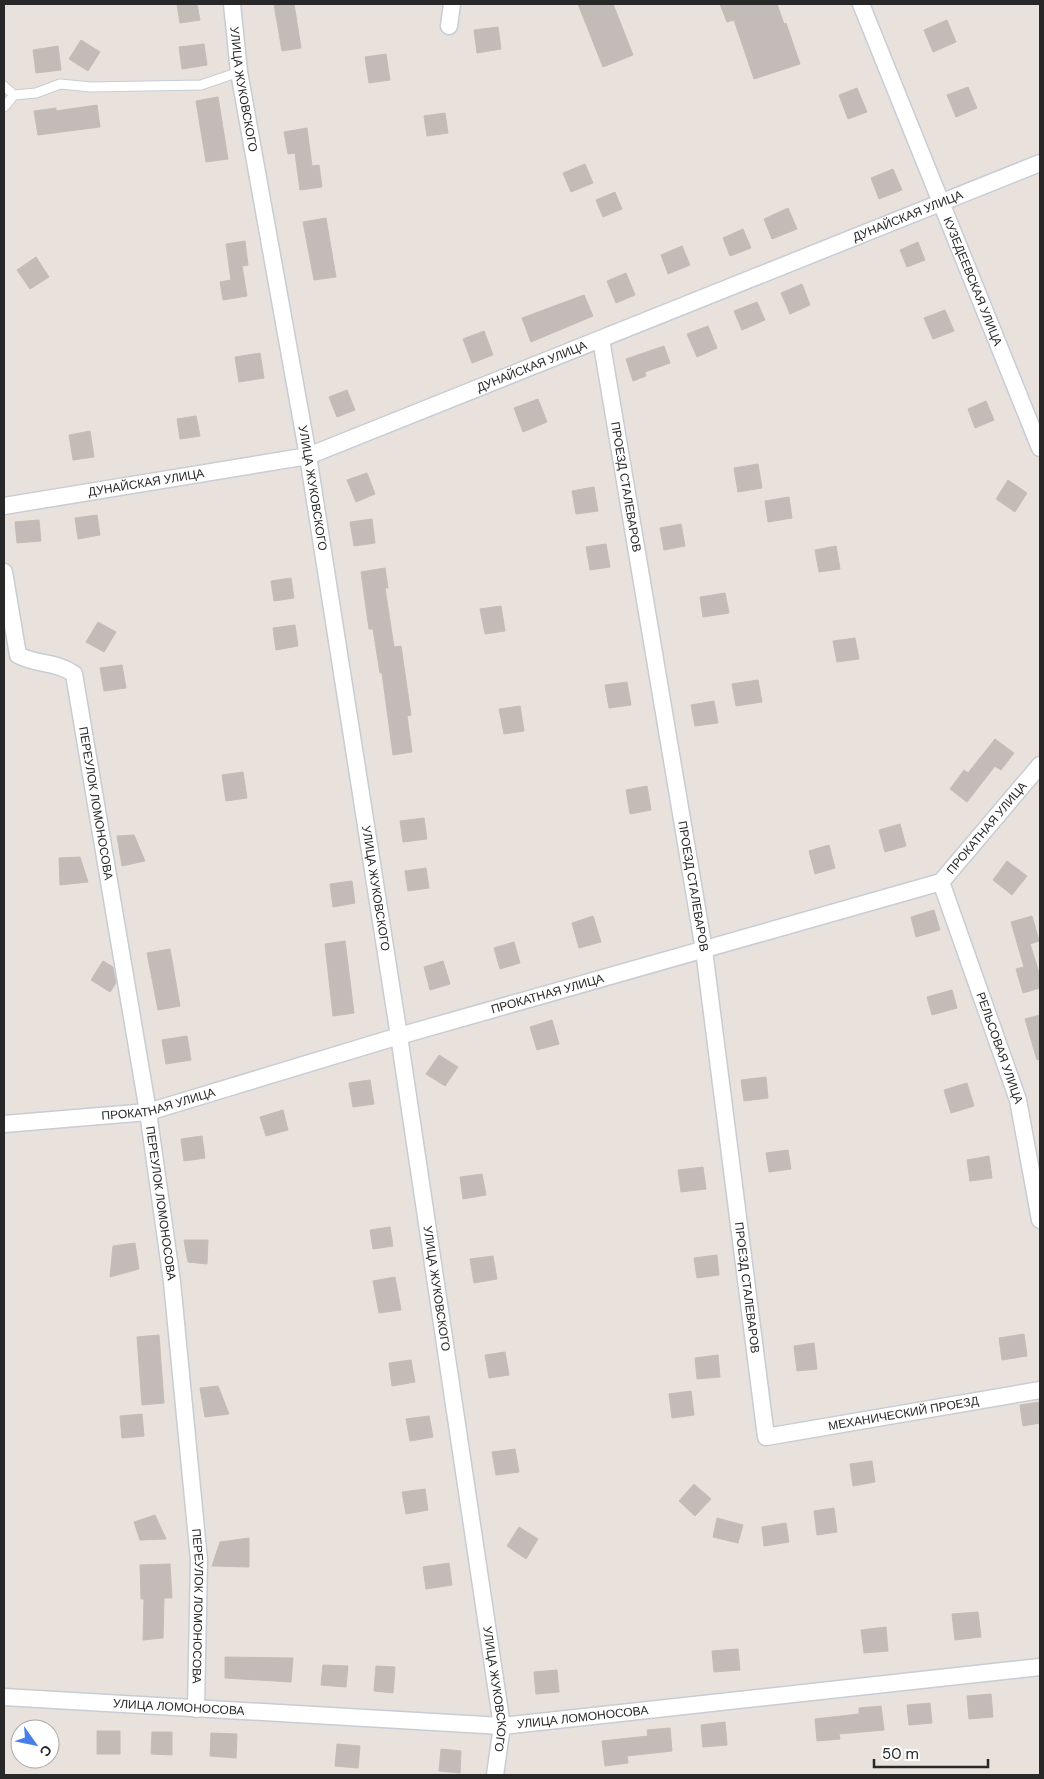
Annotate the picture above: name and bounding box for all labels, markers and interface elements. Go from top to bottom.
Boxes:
street label: УЛИЦА ЖУКОВСКОГО [226,26,261,153]
street label: ДУНАЙСКАЯ УЛИЦА [850,187,965,245]
street label: КУЗЕДЕЕВСКАЯ УЛИЦА [940,214,1006,348]
street label: ДУНАЙСКАЯ УЛИЦА [474,337,589,396]
street label: ПРОЕЗД СТАЛЕВАРОВ [607,420,645,553]
street label: УЛИЦА ЖУКОВСКОГО [295,424,331,552]
street label: ДУНАЙСКАЯ УЛИЦА [87,465,205,500]
street label: ПЕРЕУЛОК ЛОМОНОСОВА [75,726,117,881]
street label: ПРОКАТНАЯ УЛИЦА [943,778,1030,878]
street label: ПРОЕЗД СТАЛЕВАРОВ [674,820,712,953]
street label: УЛИЦА ЖУКОВСКОГО [358,824,394,952]
street label: ПРОКАТНАЯ УЛИЦА [489,970,606,1017]
street label: РЕЛЬСОВАЯ УЛИЦА [973,990,1027,1106]
street label: ПРОКАТНАЯ УЛИЦА [101,1084,217,1124]
street label: ПЕРЕУЛОК ЛОМОНОСОВА [142,1125,180,1281]
street label: ПРОЕЗД СТАЛЕВАРОВ [731,1221,763,1354]
street label: УЛИЦА ЖУКОВСКОГО [419,1225,454,1352]
street label: МЕХАНИЧЕСКИЙ ПРОЕЗД [827,1393,980,1434]
street label: ПЕРЕУЛОК ЛОМОНОСОВА [188,1528,207,1684]
street label: УЛИЦА ЖУКОВСКОГО [479,1625,510,1753]
street label: УЛИЦА ЛОМОНОСОВА [112,1695,245,1719]
street label: УЛИЦА ЛОМОНОСОВА [516,1702,649,1732]
north arrow [10,1719,60,1769]
scale bar [874,1736,988,1768]
text: С [36,1742,56,1760]
text: 50 m [882,1744,919,1764]

